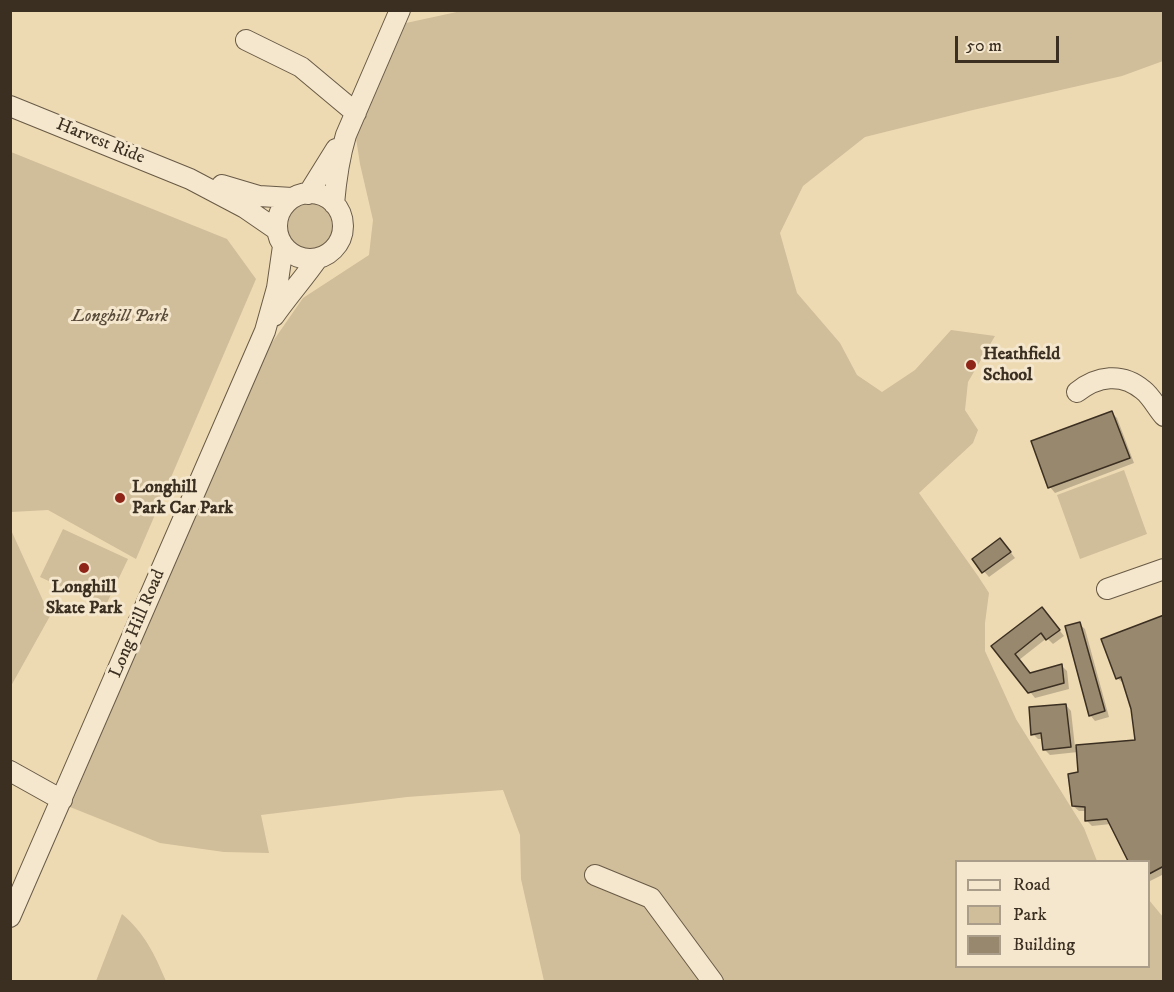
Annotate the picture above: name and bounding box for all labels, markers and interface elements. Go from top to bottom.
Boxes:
scale bar [958,24,1062,62]
text: 50 m [966,35,1002,57]
street label: Harvest Ride [53,114,147,170]
park label: Longhill Park [72,306,168,328]
place label: Heathfield School [983,344,1060,386]
marker: Heathfield School [964,358,978,372]
place label: Longhill Park Car Park [132,477,233,520]
marker: Longhill Park Car Park [113,491,127,505]
marker: Longhill Skate Park [77,561,91,575]
street label: Long Hill Road [106,567,170,681]
place label: Longhill Skate Park [46,577,122,620]
legend [955,860,1150,968]
text: Road [1013,874,1050,896]
text: Park [1013,904,1047,926]
text: Building [1013,934,1075,956]

